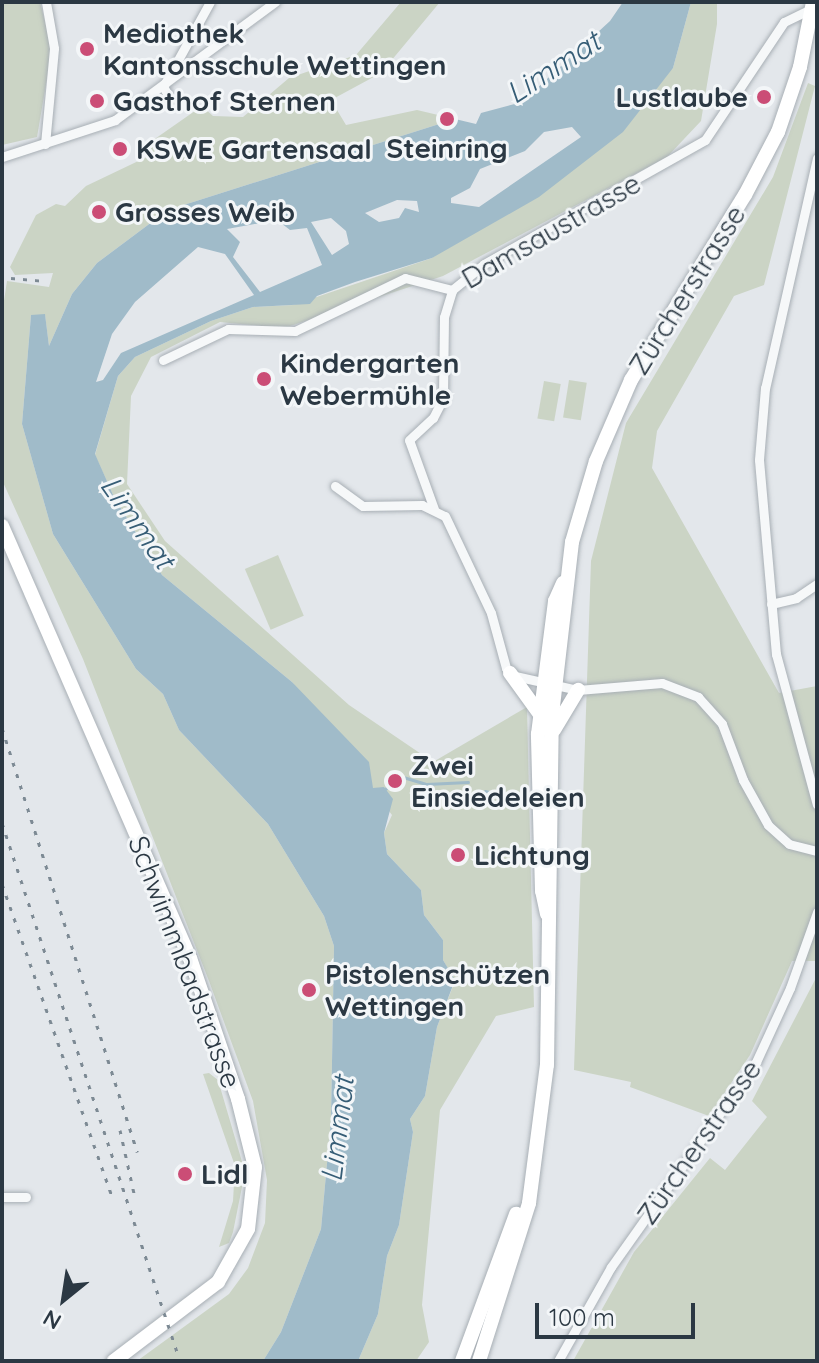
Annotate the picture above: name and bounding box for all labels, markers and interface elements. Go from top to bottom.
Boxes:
place label: Mediothek Kantonsschule Wettingen [103,16,446,82]
water label: Limmat [499,23,607,111]
marker: Mediothek Kantonsschule Wettingen [78,40,96,58]
place label: Lustlaube [615,80,748,114]
place label: Gasthof Sternen [113,84,336,118]
marker: Lustlaube [755,88,773,106]
marker: Gasthof Sternen [88,92,106,110]
marker: Steinring [438,110,456,128]
place label: Steinring [386,131,508,165]
place label: KSWE Gartensaal [136,132,372,166]
marker: KSWE Gartensaal [111,140,129,158]
street label: Damsaustrasse [456,166,646,296]
place label: Grosses Weib [115,195,295,229]
street label: Zürcherstrasse [622,199,752,381]
marker: Grosses Weib [90,203,108,221]
place label: Kindergarten Webermühle [280,346,459,412]
marker: Kindergarten Webermühle [255,370,273,388]
water label: Limmat [93,468,183,576]
place label: Zwei Einsiedeleien [411,748,585,814]
marker: Zwei Einsiedeleien [386,772,404,790]
street label: Schwimmbadstrasse [121,831,249,1093]
place label: Lichtung [474,838,590,872]
marker: Lichtung [449,846,467,864]
place label: Pistolenschützen Wettingen [325,957,550,1023]
marker: Pistolenschützen Wettingen [300,981,318,999]
street label: Zürcherstrasse [630,1053,768,1231]
water label: Limmat [313,1074,361,1184]
place label: Lidl [201,1157,248,1191]
marker: Lidl [176,1165,194,1183]
north arrow [24,1259,104,1339]
scale bar [539,1287,699,1337]
text: 100 m [549,1302,615,1332]
text: N [38,1304,66,1336]

